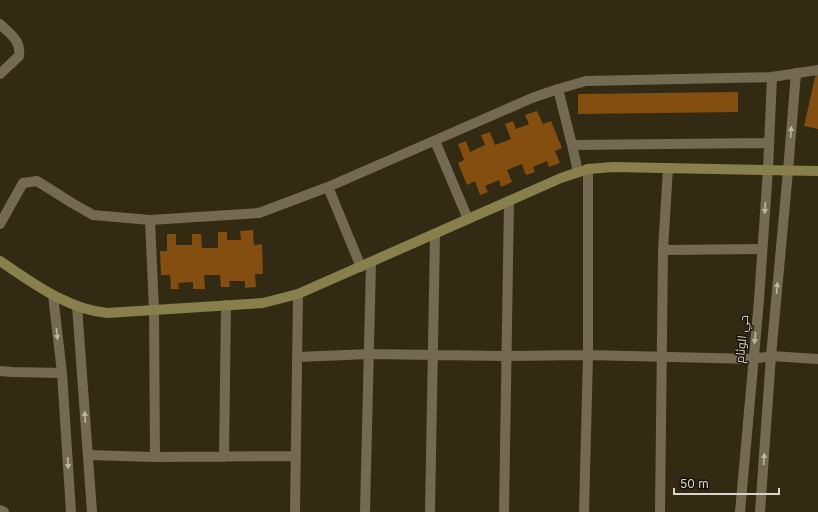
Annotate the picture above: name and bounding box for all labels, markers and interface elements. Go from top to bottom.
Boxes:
one-way arrow [787,126,794,138]
one-way arrow [761,202,768,214]
one-way arrow [774,282,781,294]
street label: حي الوئام [732,314,754,364]
one-way arrow [54,328,61,340]
one-way arrow [752,332,759,344]
one-way arrow [82,411,89,423]
one-way arrow [760,453,767,465]
one-way arrow [65,457,71,470]
scale bar [674,470,779,496]
text: 50 m [680,476,709,491]

